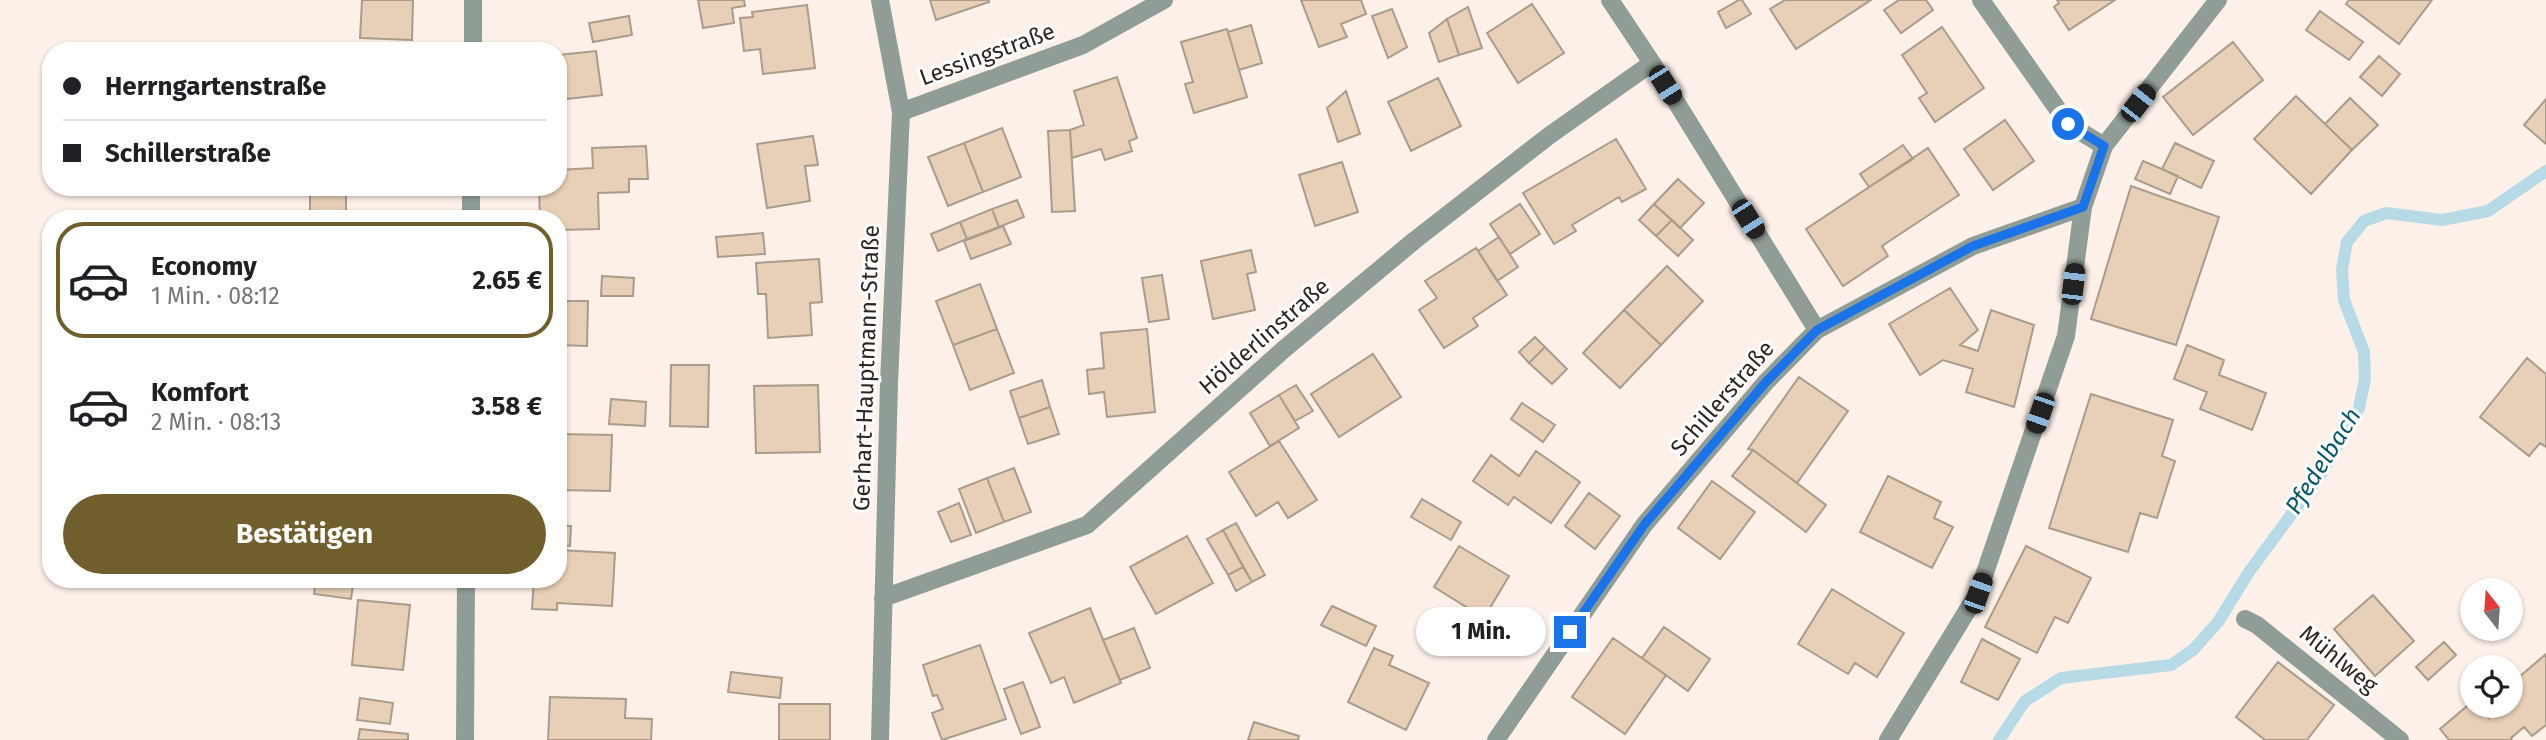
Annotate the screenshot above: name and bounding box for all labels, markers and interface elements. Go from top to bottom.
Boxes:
street label: Lessingstraße [915,17,1059,91]
car [1645,62,1686,108]
text: Herrngartenstraße [105,71,326,102]
car [2117,80,2160,126]
route start [2052,108,2084,140]
text: Schillerstraße [105,138,271,169]
car [1728,196,1769,242]
street label: Gerhart-Hauptmann-Straße [847,225,885,511]
icon: car [67,249,130,312]
text: Economy [151,251,257,282]
car [2061,262,2086,306]
text: 2.65 € [473,265,542,296]
street label: Hölderlinstraße [1193,272,1335,400]
text: 1 Min. · 08:12 [151,282,280,310]
street label: Schillerstraße [1664,335,1780,461]
icon: car [67,375,130,438]
text: Komfort [151,377,249,408]
car [2024,390,2057,436]
text: 3.58 € [471,391,542,422]
water label: Pfedelbach [2279,403,2367,519]
text: 2 Min. · 08:13 [151,408,281,436]
button: Bestätigen [63,494,546,574]
car [1962,570,1995,616]
north arrow [2460,578,2524,640]
map controls [2460,578,2523,718]
callout: 1 Min. [1416,608,1546,656]
route end [1554,616,1586,648]
text: 1 Min. [1451,617,1511,645]
street label: Mühlweg [2294,619,2384,699]
button: locate [2460,655,2523,718]

